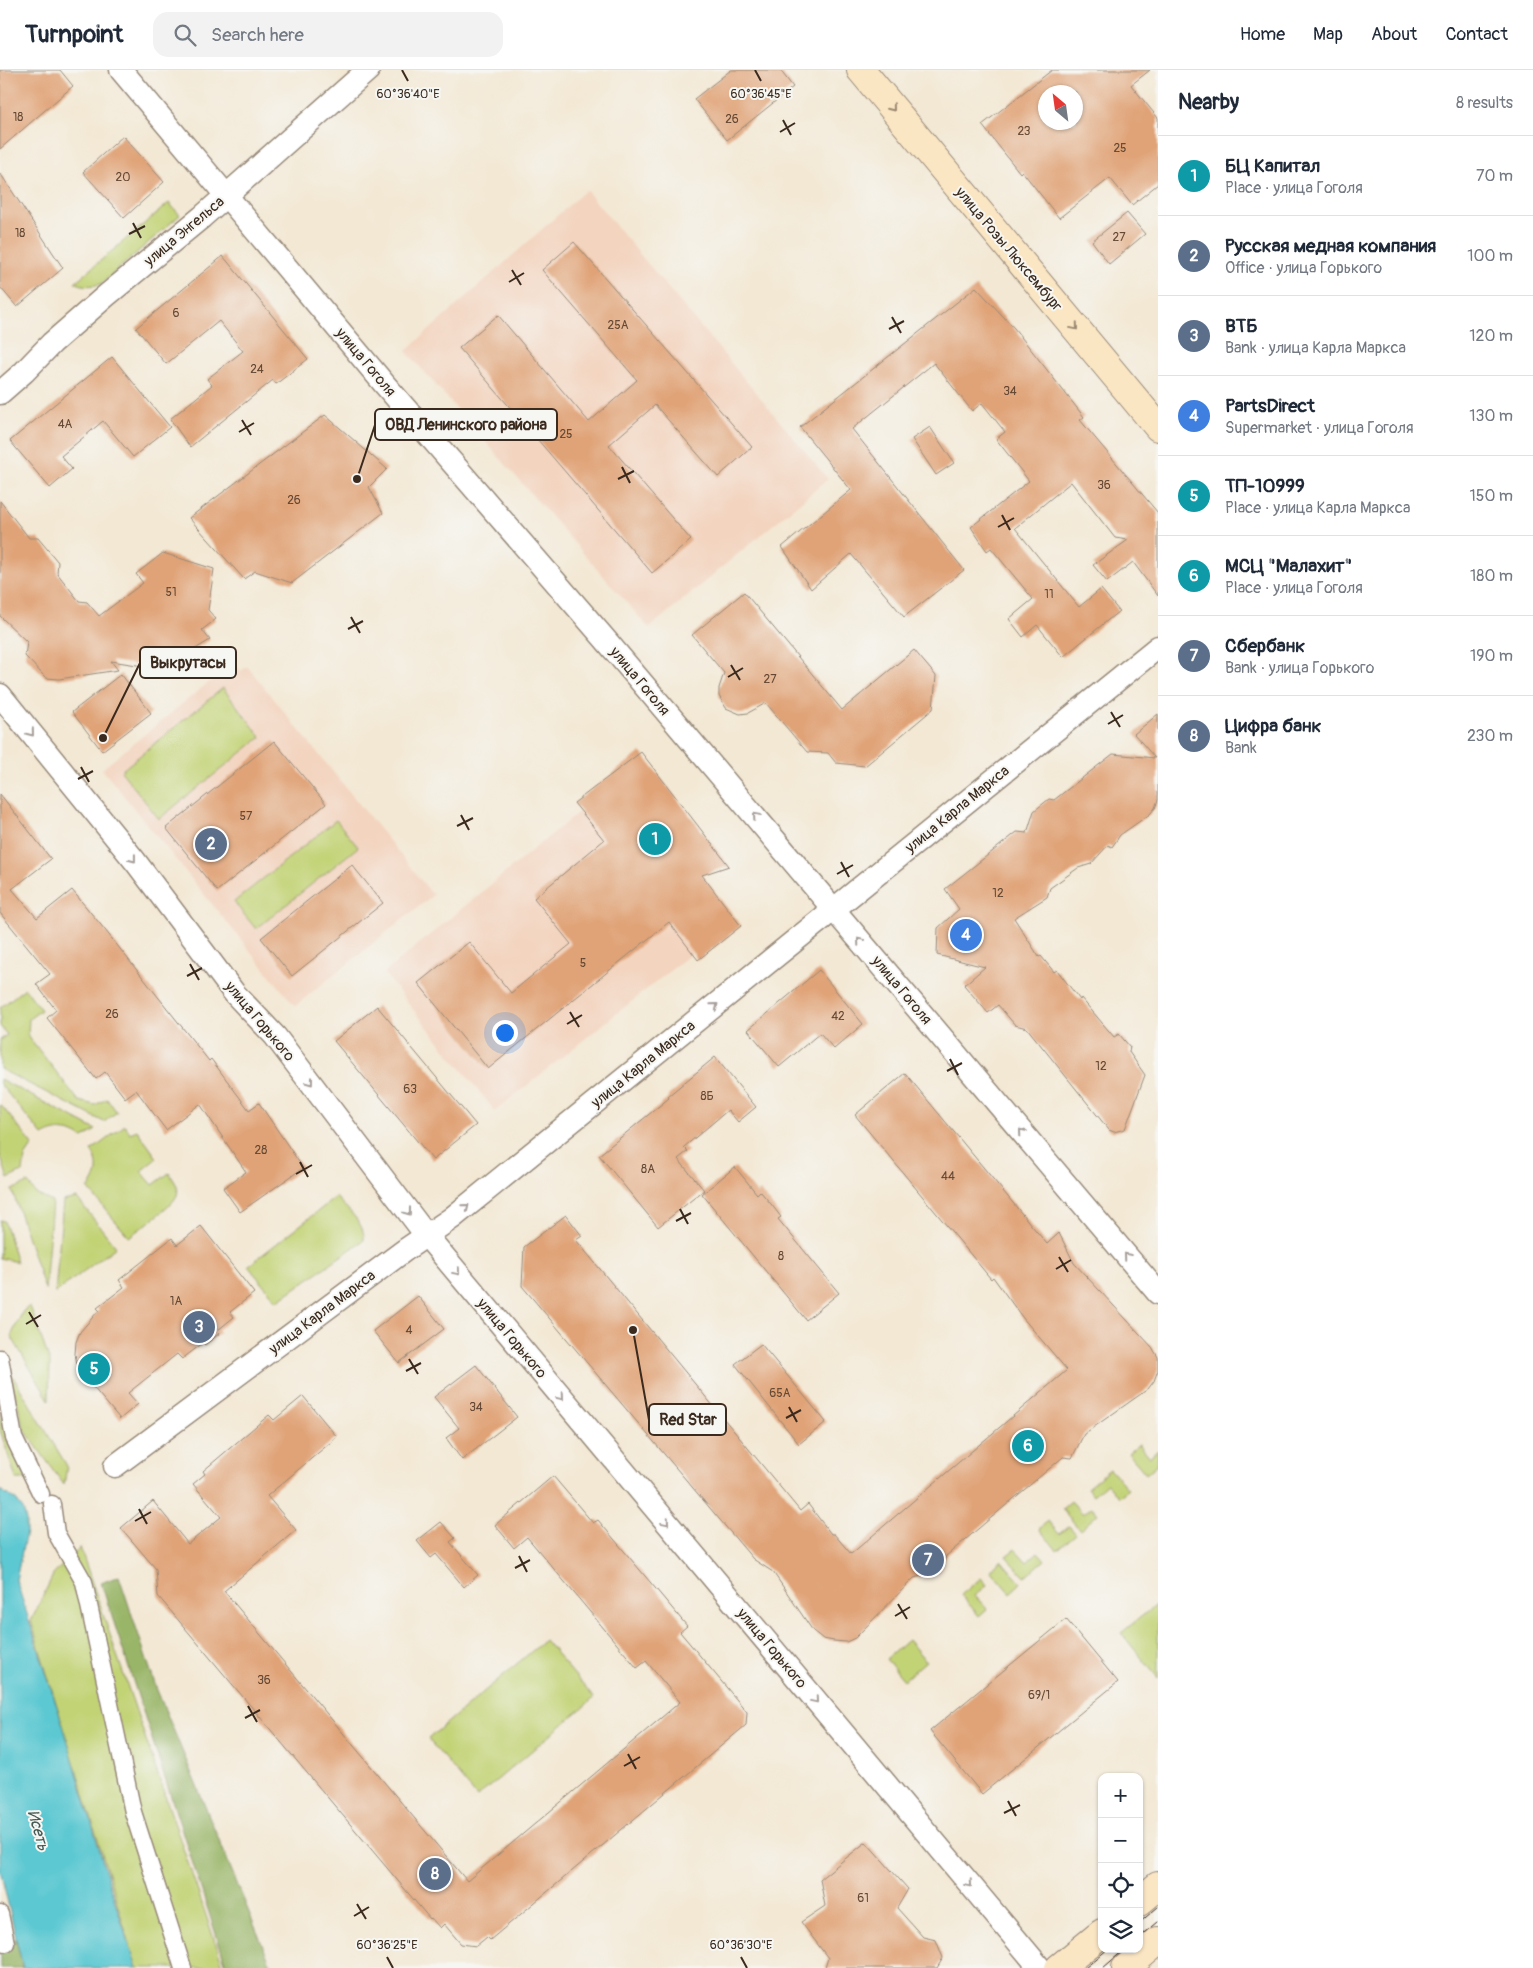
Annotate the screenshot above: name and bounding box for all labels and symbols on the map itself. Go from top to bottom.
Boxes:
north arrow [1038,85,1083,130]
text: 60°36'40"E [377,87,439,102]
text: 60°36'45"E [730,87,792,102]
one-way arrow [886,102,895,111]
house number: 18 [13,110,23,125]
house number: 26 [725,112,739,127]
house number: 23 [1017,124,1031,139]
house number: 25 [1113,141,1127,156]
house number: 20 [116,170,130,185]
street label: улица Розы Люксембург [950,182,1066,315]
street label: улица Энгельса [140,192,228,271]
house number: 18 [15,226,25,241]
house number: 27 [1112,230,1126,245]
house number: 6 [173,306,180,321]
house number: 25А [607,318,629,333]
one-way arrow [1069,321,1078,330]
street label: улица Гоголя [331,323,400,401]
house number: 24 [250,362,264,377]
house number: 34 [1003,384,1017,399]
callout: ОВД Ленинского района [375,409,557,440]
text: ОВД Ленинского района [385,415,548,435]
house number: 4А [58,417,73,432]
house number: 25 [559,427,573,442]
house number: 36 [1097,478,1111,493]
house number: 26 [287,493,301,508]
house number: 51 [165,585,177,600]
house number: 11 [1044,587,1054,602]
street label: улица Гоголя [605,642,674,720]
callout: Выкрутасы [140,647,236,678]
text: Выкрутасы [150,653,226,673]
house number: 27 [763,672,777,687]
one-way arrow [25,727,33,736]
street label: улица Карла Маркса [901,762,1013,858]
house number: 57 [240,809,253,824]
one-way arrow [752,813,761,822]
pin: 1 [639,820,671,858]
pin: 2 [195,825,227,863]
one-way arrow [128,853,136,862]
house number: 12 [992,886,1004,901]
pin: 4 [950,916,982,954]
one-way arrow [857,938,866,947]
street label: улица Гоголя [867,951,936,1029]
house number: 5 [580,956,586,971]
street label: улица Горького [220,977,299,1065]
one-way arrow [709,1002,718,1011]
house number: 26 [105,1007,119,1022]
house number: 42 [831,1009,845,1024]
street label: улица Карла Маркса [587,1017,699,1113]
your location [492,1020,518,1046]
house number: 12 [1095,1059,1107,1074]
one-way arrow [304,1076,313,1086]
house number: 63 [403,1082,417,1097]
house number: 8Б [700,1089,714,1104]
one-way arrow [1018,1128,1027,1137]
house number: 28 [255,1143,267,1158]
house number: 8А [641,1162,655,1177]
house number: 44 [941,1169,955,1184]
one-way arrow [460,1204,469,1212]
one-way arrow [402,1206,411,1216]
house number: 8 [778,1249,784,1264]
one-way arrow [1123,1252,1132,1261]
street label: улица Карла Маркса [264,1266,379,1359]
one-way arrow [452,1267,461,1276]
house number: 1А [170,1294,182,1309]
street label: улица Горького [472,1294,551,1382]
pin: 3 [183,1308,215,1346]
house number: 4 [406,1323,413,1338]
pin: 5 [78,1350,110,1388]
house number: 65А [769,1386,791,1401]
one-way arrow [556,1391,564,1400]
house number: 34 [469,1400,483,1415]
callout: Red Star [649,1404,726,1435]
text: Red Star [659,1410,717,1430]
pin: 6 [1012,1427,1044,1465]
one-way arrow [660,1516,669,1525]
pin: 7 [912,1541,944,1579]
street label: улица Горького [732,1604,811,1692]
house number: 36 [257,1673,271,1688]
house number: 69/1 [1028,1688,1050,1703]
one-way arrow [809,1694,817,1703]
water label: Исеть [23,1808,53,1853]
pin: 8 [419,1855,451,1893]
one-way arrow [963,1878,972,1887]
house number: 61 [857,1891,869,1906]
text: 60°36'25"E [357,1938,417,1953]
text: 60°36'30"E [710,1938,772,1953]

